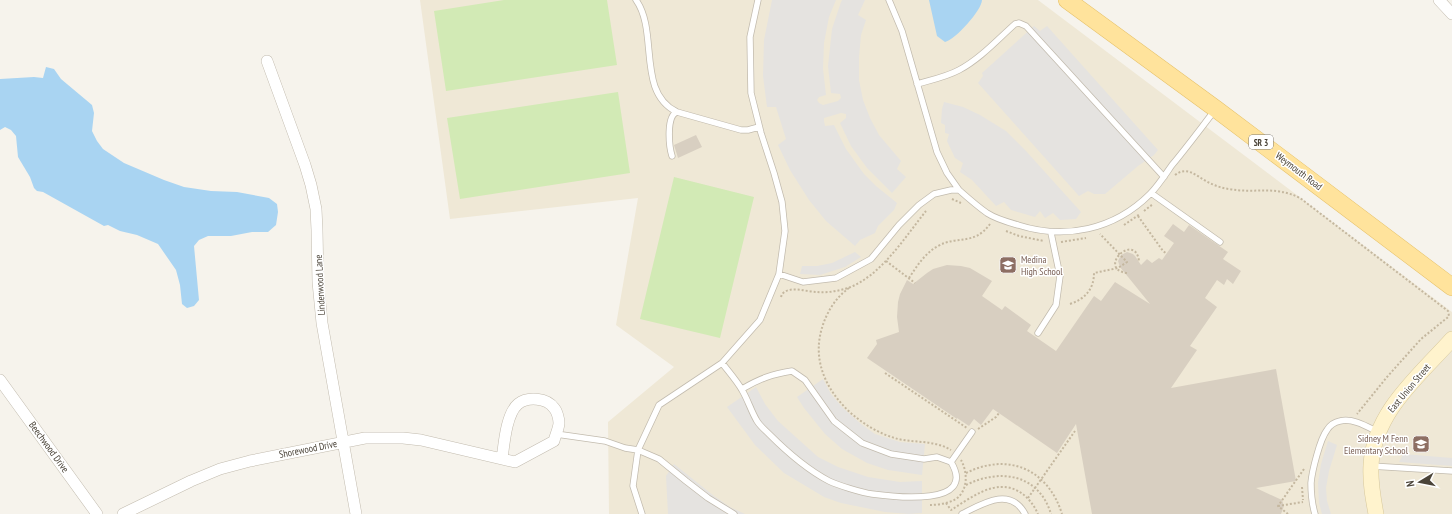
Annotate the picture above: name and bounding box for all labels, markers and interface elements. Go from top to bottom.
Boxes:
road number: SR 3 [1249,135,1273,149]
street label: Weymouth Road [1273,149,1325,193]
place label: Medina High School [1021,253,1063,278]
street label: Lindenwood Lane [312,254,328,316]
school or university icon: Medina High School [998,255,1018,275]
street label: East Union Street [1385,361,1433,415]
street label: Beechwood Drive [26,419,72,475]
place label: Sidney M Fenn Elementary School [1344,432,1409,457]
school or university icon: Sidney M Fenn Elementary School [1411,434,1431,454]
street label: Shorewood Drive [278,437,338,461]
north arrow [1400,462,1440,502]
text: N [1403,480,1418,488]

